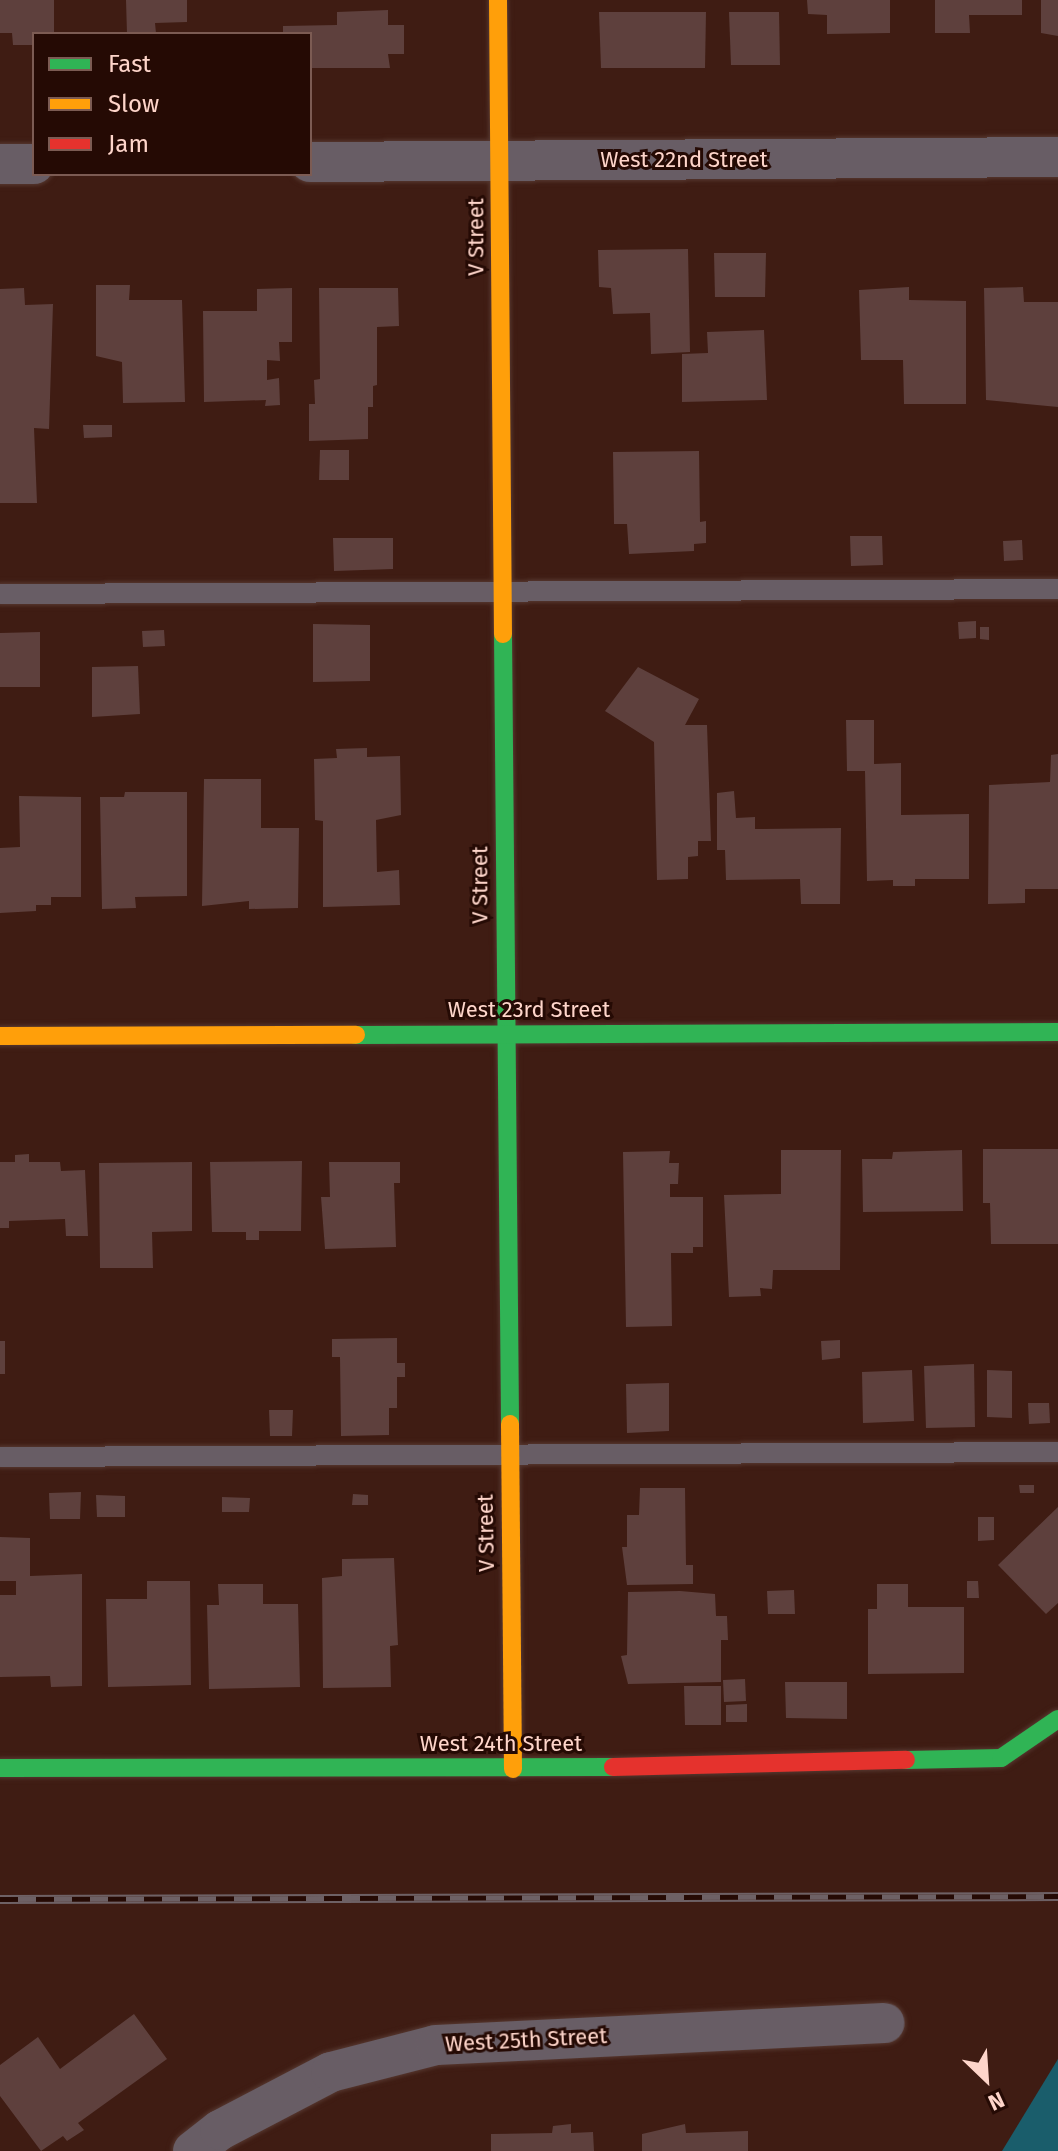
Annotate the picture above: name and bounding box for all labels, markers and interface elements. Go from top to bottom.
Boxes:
legend [32,32,312,176]
text: Fast [108,50,151,78]
text: Slow [108,90,159,118]
text: Jam [108,130,149,158]
street label: West 22nd Street [600,147,768,173]
street label: V Street [463,198,489,276]
street label: V Street [467,846,493,924]
street label: West 23rd Street [448,997,610,1023]
street label: V Street [472,1494,500,1572]
street label: West 24th Street [420,1731,582,1757]
street label: West 25th Street [444,2023,608,2057]
north arrow [946,2039,1026,2119]
text: N [984,2086,1009,2117]

